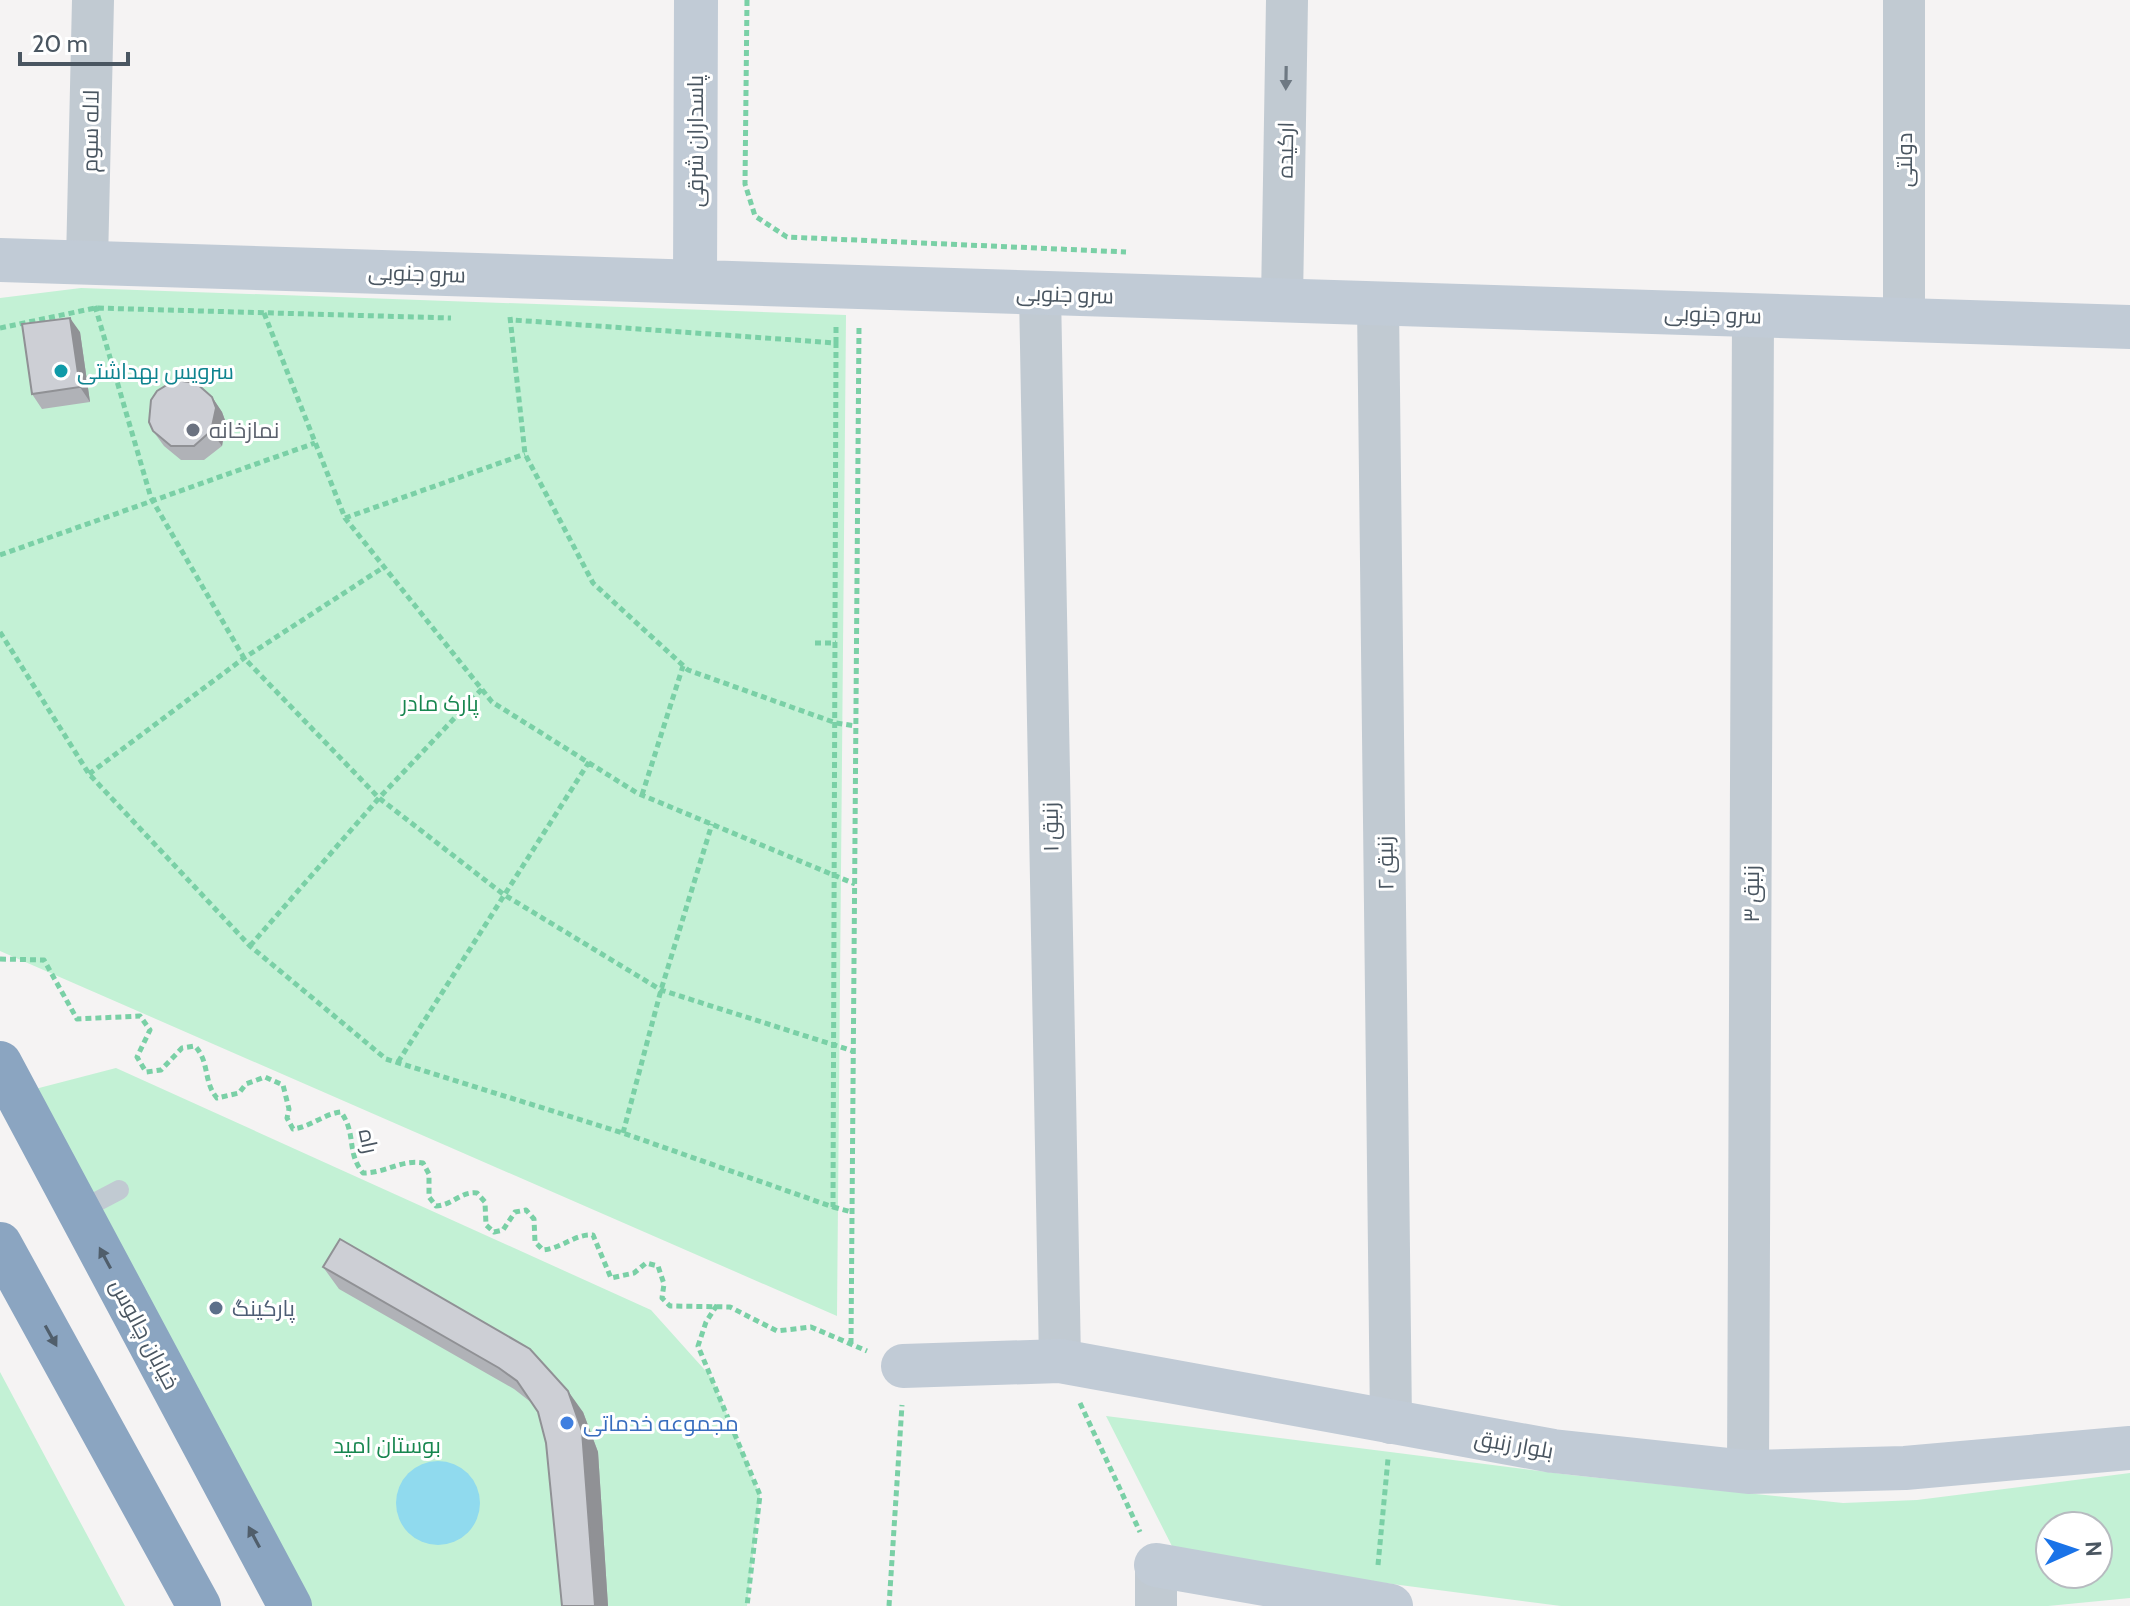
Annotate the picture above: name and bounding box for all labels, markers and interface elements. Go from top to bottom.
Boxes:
scale bar [20,16,128,66]
text: 20 m [32,29,88,58]
one-way arrow [1280,66,1292,91]
street label: پاسداران شرقی [682,75,710,207]
street label: لاله سوم [76,89,107,173]
street label: ارکیده [1272,122,1299,179]
street label: دولتی [1891,133,1918,187]
street label: سرو جنوبی [368,258,466,289]
street label: سرو جنوبی [1016,279,1114,310]
street label: سرو جنوبی [1664,299,1762,330]
place label: سرویس بهداشتی [77,358,234,385]
marker: سرویس بهداشتی [52,362,70,380]
place label: نمازخانه [209,417,279,444]
marker: نمازخانه [184,421,202,439]
park label: پارک مادر [399,690,479,718]
street label: زنبق ۱ [1037,802,1064,852]
street label: زنبق ۲ [1372,836,1399,890]
street label: زنبق ۳ [1738,865,1765,923]
street label: راه [353,1126,384,1156]
one-way arrow [98,1247,111,1270]
street label: خیابان چالوس [103,1274,185,1395]
place label: پارکینگ [232,1295,295,1323]
marker: پارکینگ [207,1299,225,1317]
one-way arrow [44,1325,58,1348]
place label: مجموعه خدماتی [583,1410,739,1437]
marker: مجموعه خدماتی [558,1414,576,1432]
street label: بلوار زنبق [1472,1424,1556,1465]
park label: بوستان امید [333,1432,441,1459]
north arrow [2034,1510,2114,1590]
one-way arrow [247,1526,260,1549]
text: N [2080,1541,2107,1557]

